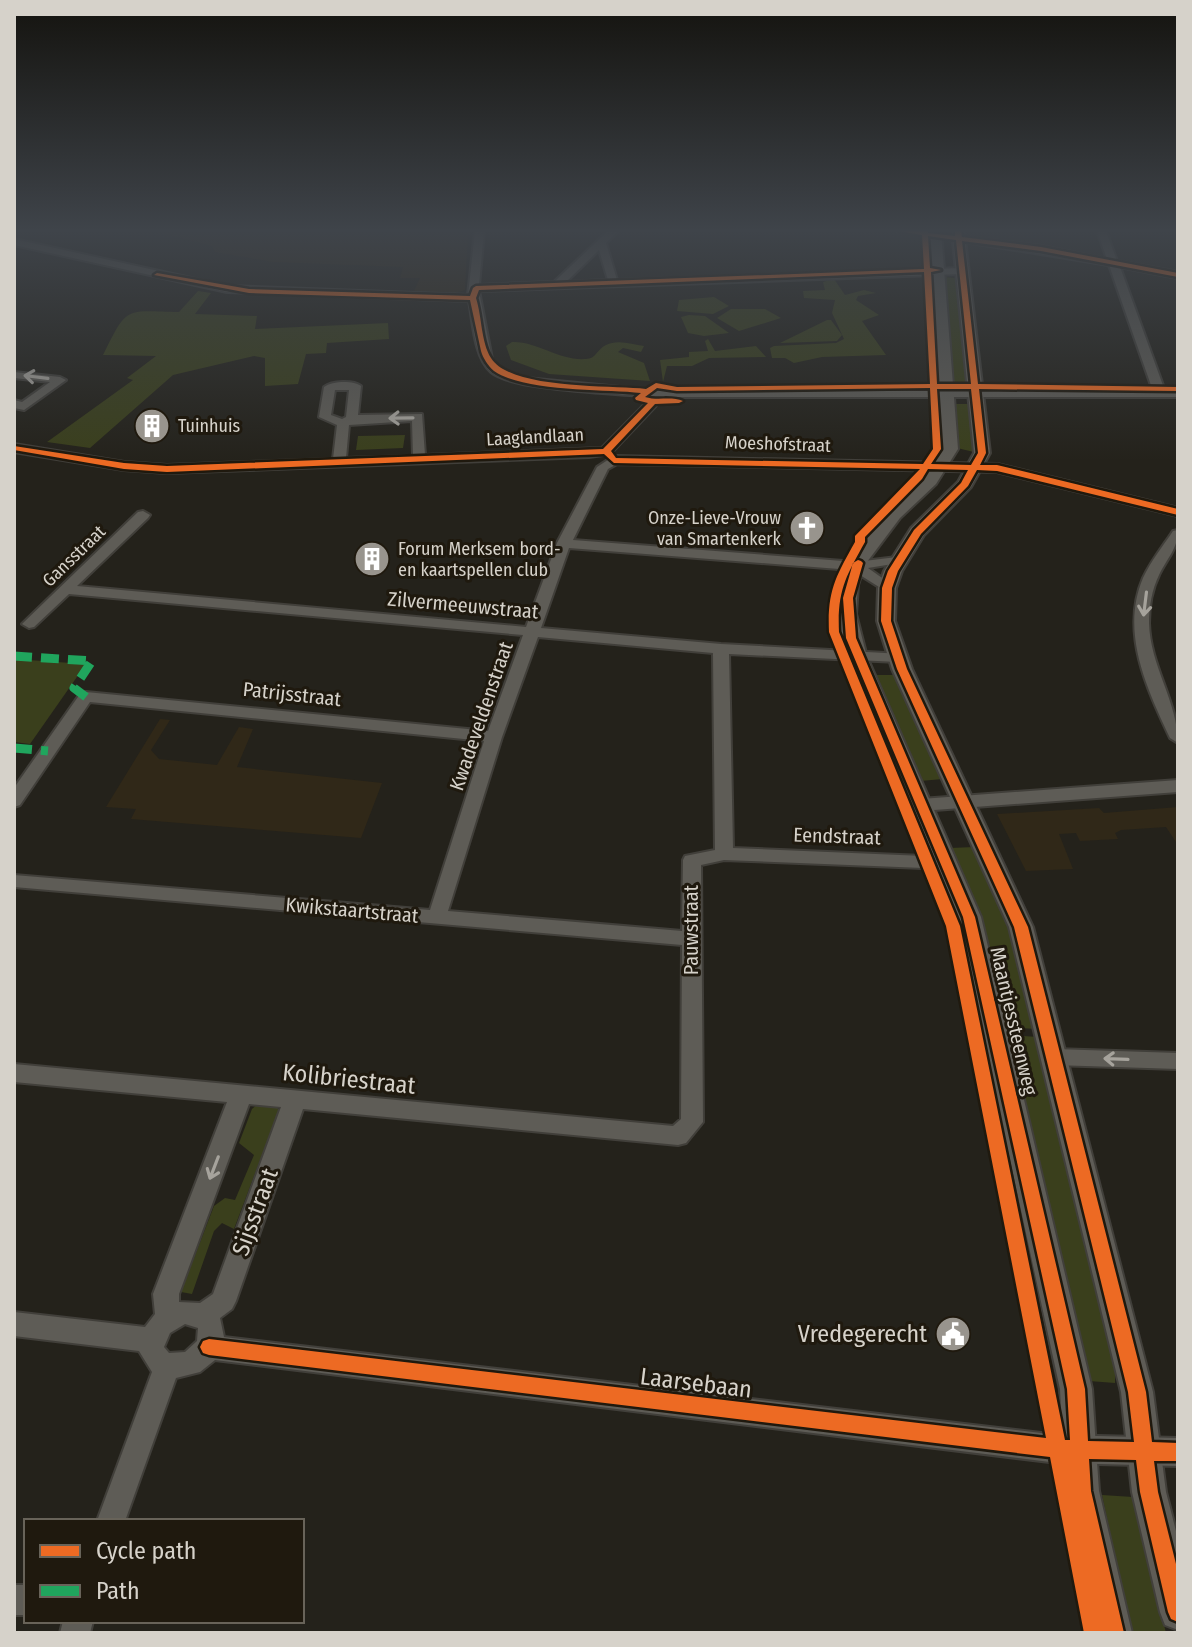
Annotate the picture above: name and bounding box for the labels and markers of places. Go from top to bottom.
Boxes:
building icon: Tuinhuis [133,407,171,445]
place label: Tuinhuis [178,415,240,437]
place label: Onze-Lieve-Vrouw van Smartenkerk [648,507,782,550]
church icon: Onze-Lieve-Vrouw van Smartenkerk [788,509,826,547]
place label: Forum Merksem bord- en kaartspellen club [398,538,561,581]
building icon: Forum Merksem bord- en kaartspellen club [353,540,391,578]
public building icon: Vredegerecht [934,1315,972,1353]
place label: Vredegerecht [798,1320,927,1348]

